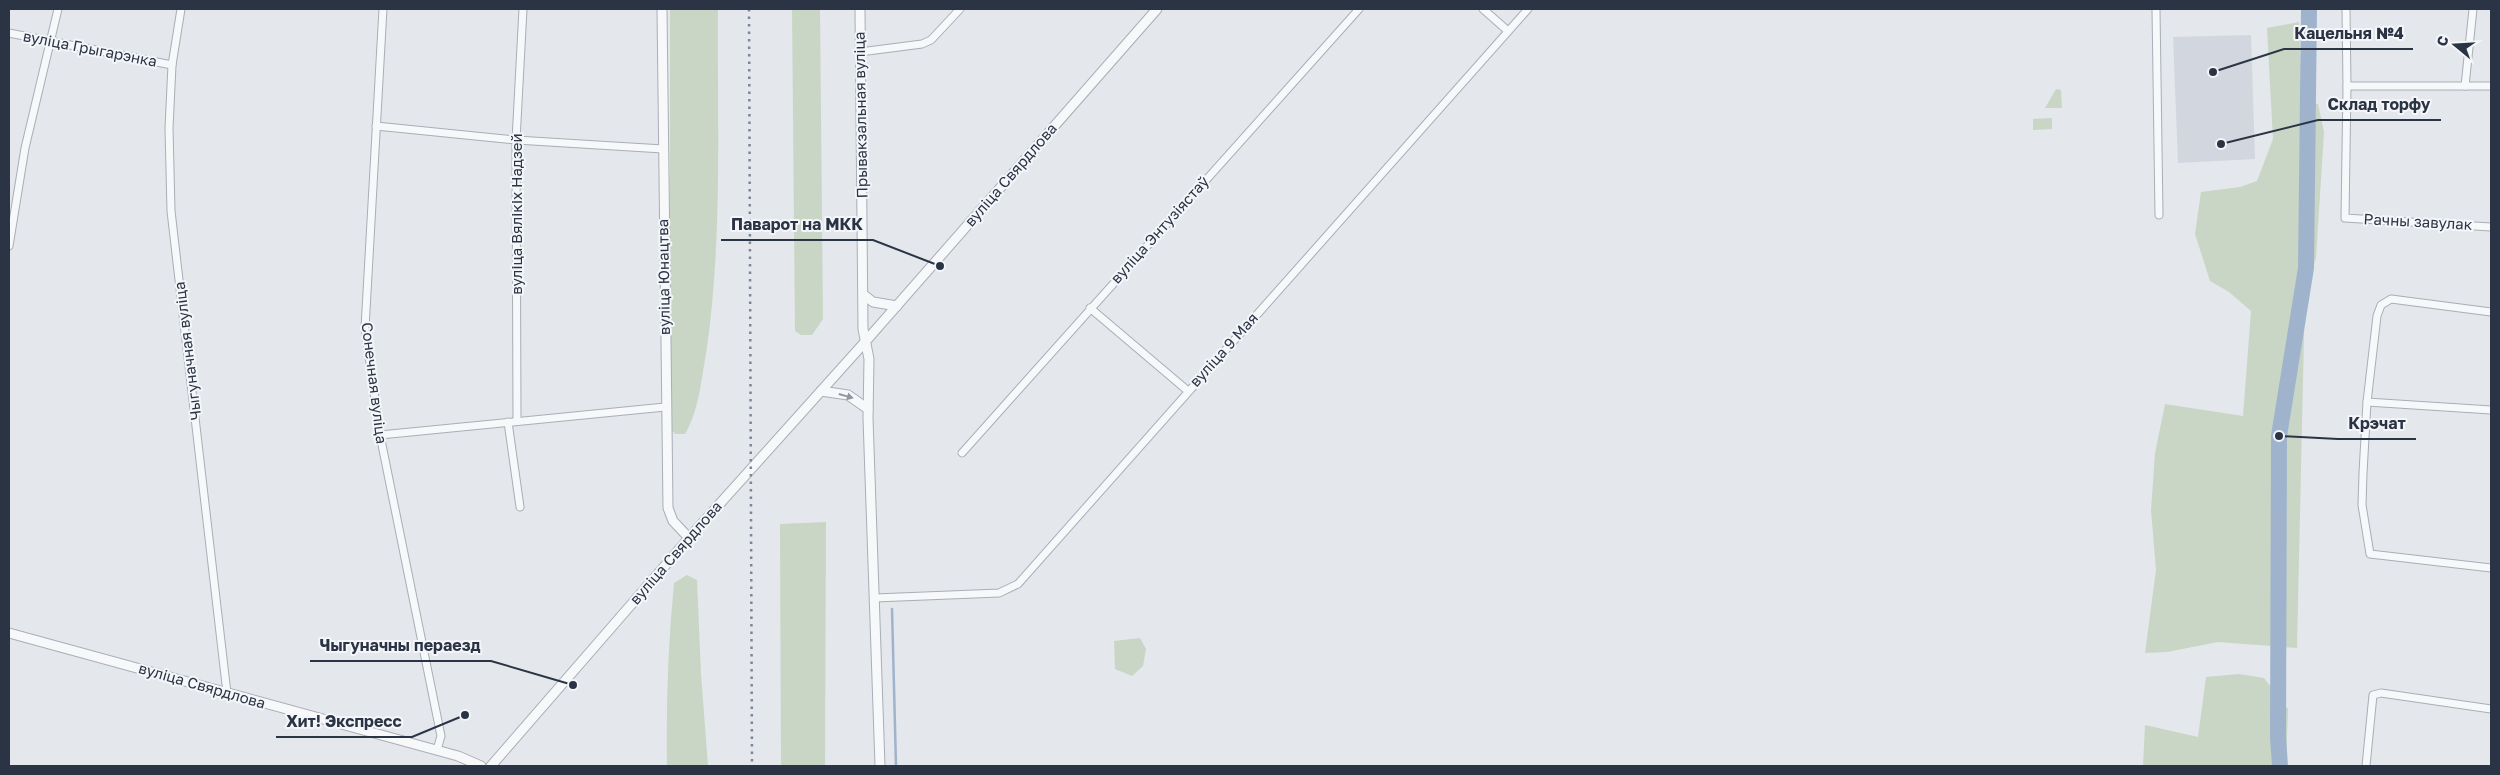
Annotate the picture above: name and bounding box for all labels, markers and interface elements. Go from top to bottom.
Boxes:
callout: Кацельня №4 [2284,18,2413,49]
north arrow [2430,20,2480,70]
text: Кацельня №4 [2294,23,2404,43]
street label: вуліца Грыгарэнка [22,26,159,70]
street label: Прывакзальная вуліца [850,31,870,199]
text: С [2433,33,2452,48]
callout: Склад торфу [2318,89,2441,120]
text: Склад торфу [2328,94,2431,114]
street label: вуліца Свярдлова [960,119,1060,230]
street label: вуліца Вялікіх Надзей [507,133,525,295]
street label: вуліца Энтузіястаў [1106,172,1213,287]
callout: Паварот на МКК [721,209,873,240]
street label: Рачны завулак [2363,209,2473,233]
text: Паварот на МКК [731,214,863,234]
street label: вуліца Юнацтва [653,219,673,335]
street label: Чыгуначная вуліца [170,281,204,421]
street label: вуліца 9 Мая [1185,309,1261,390]
street label: Сонечная вуліца [359,321,391,445]
one-way arrow [839,392,854,400]
callout: Крэчат [2338,408,2416,439]
text: Крэчат [2348,413,2406,433]
street label: вуліца Свярдлова [625,497,725,608]
callout: Чыгуначны пераезд [310,630,491,661]
text: Чыгуначны пераезд [319,635,481,655]
street label: вуліца Свярдлова [137,658,268,712]
callout: Хит! Экспресс [276,706,412,737]
text: Хит! Экспресс [286,711,402,731]

